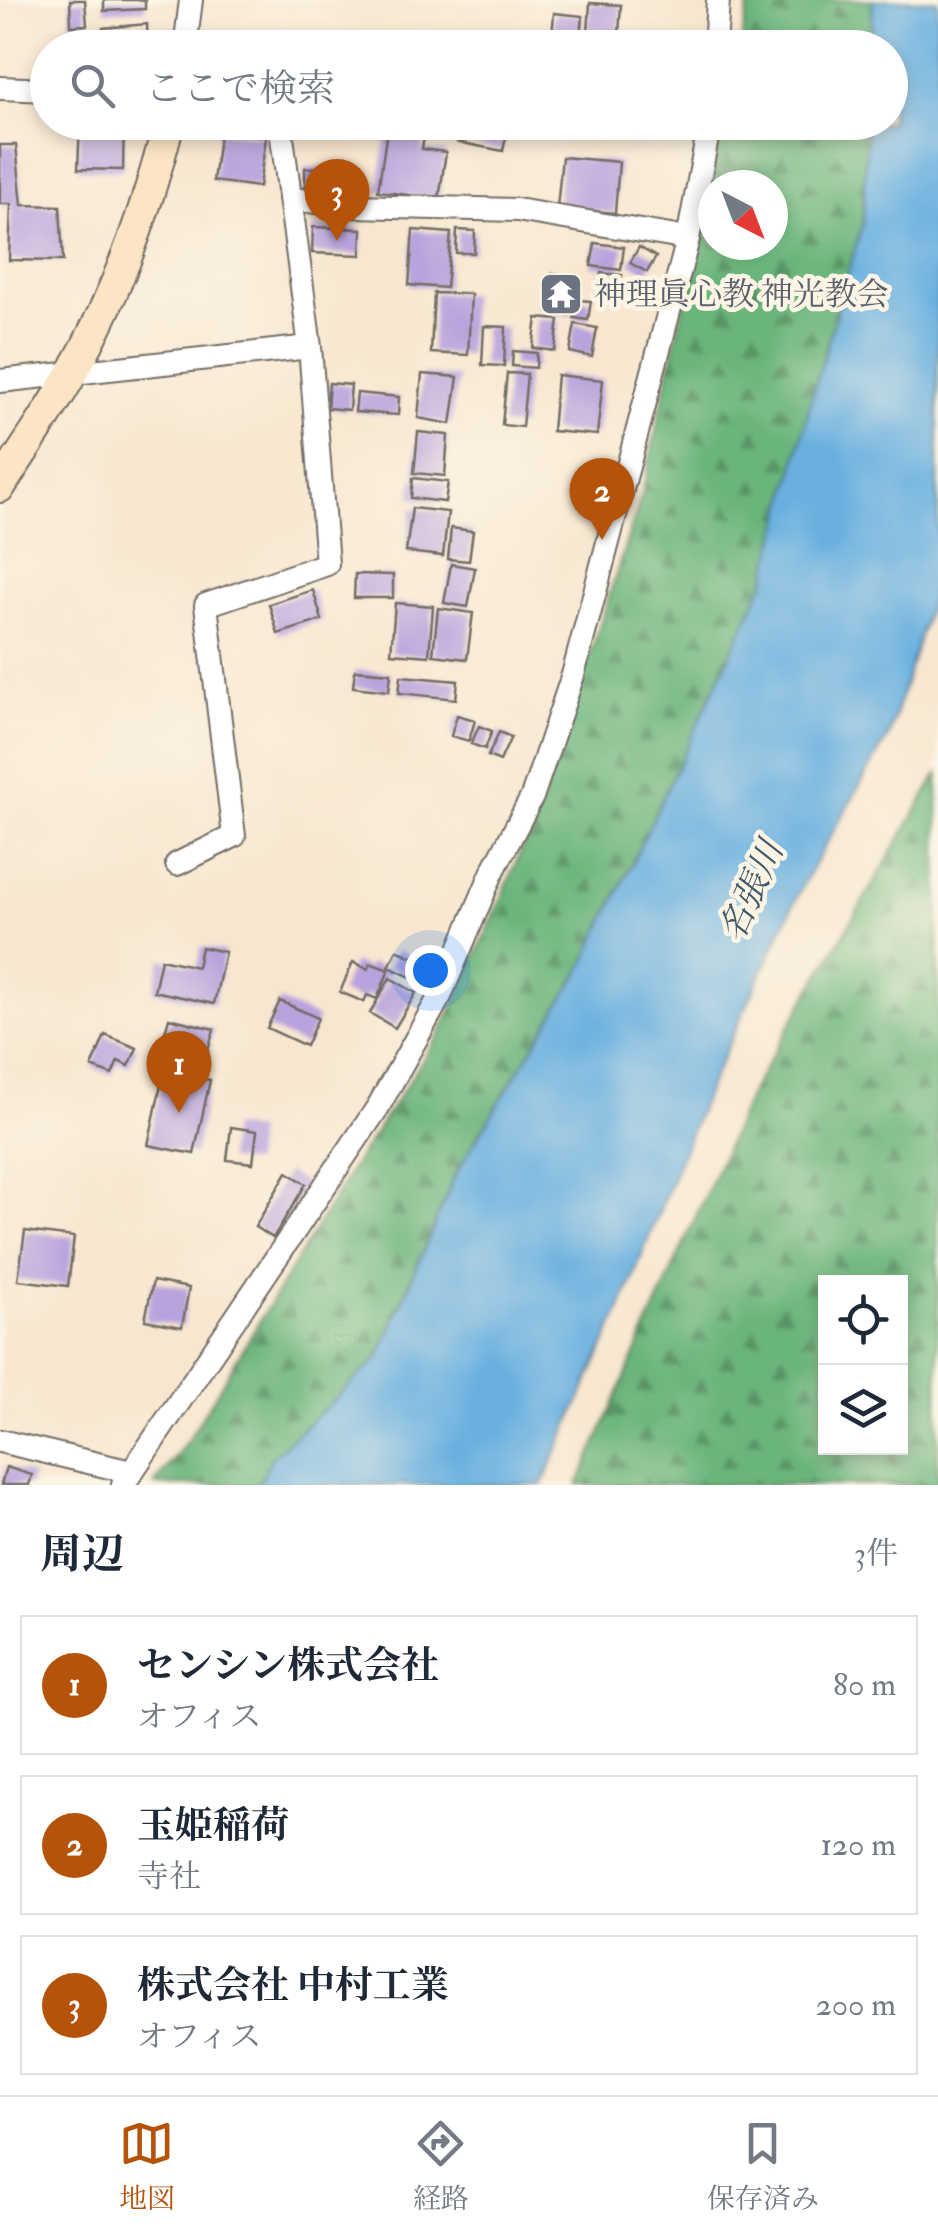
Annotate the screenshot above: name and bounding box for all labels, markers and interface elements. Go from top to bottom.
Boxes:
search box [30,30,908,140]
icon: search [65,58,120,113]
text: ここで検索 [145,65,335,113]
pin: 3 [304,158,370,241]
north arrow [698,170,788,260]
temple icon: 神理眞心教 神光教会 [538,271,584,317]
place label: 神理眞心教 神光教会 [594,275,889,315]
pin: 2 [570,458,634,540]
water label: 名張川 [710,831,795,948]
your location [405,945,456,996]
pin: 1 [146,1030,212,1113]
map controls [818,1275,908,1455]
button: locate [818,1275,908,1365]
button: layers [818,1365,908,1455]
text: 周辺 [40,1529,124,1581]
text: 3件 [854,1534,898,1574]
text: センシン株式会社 [137,1642,439,1690]
text: 1 [69,1665,80,1705]
text: 80 m [833,1665,896,1705]
text: オフィス [137,1697,261,1737]
text: 玉姫稲荷 [137,1802,289,1850]
text: 2 [66,1825,83,1865]
text: 120 m [820,1825,896,1865]
text: 寺社 [137,1857,201,1897]
text: 株式会社 中村工業 [137,1962,449,2010]
text: 3 [68,1985,81,2025]
text: 200 m [815,1985,896,2025]
text: オフィス [137,2017,261,2057]
tab: 地図 [119,2116,175,2217]
tab: 経路 [413,2116,469,2217]
tab: 保存済み [707,2116,819,2217]

